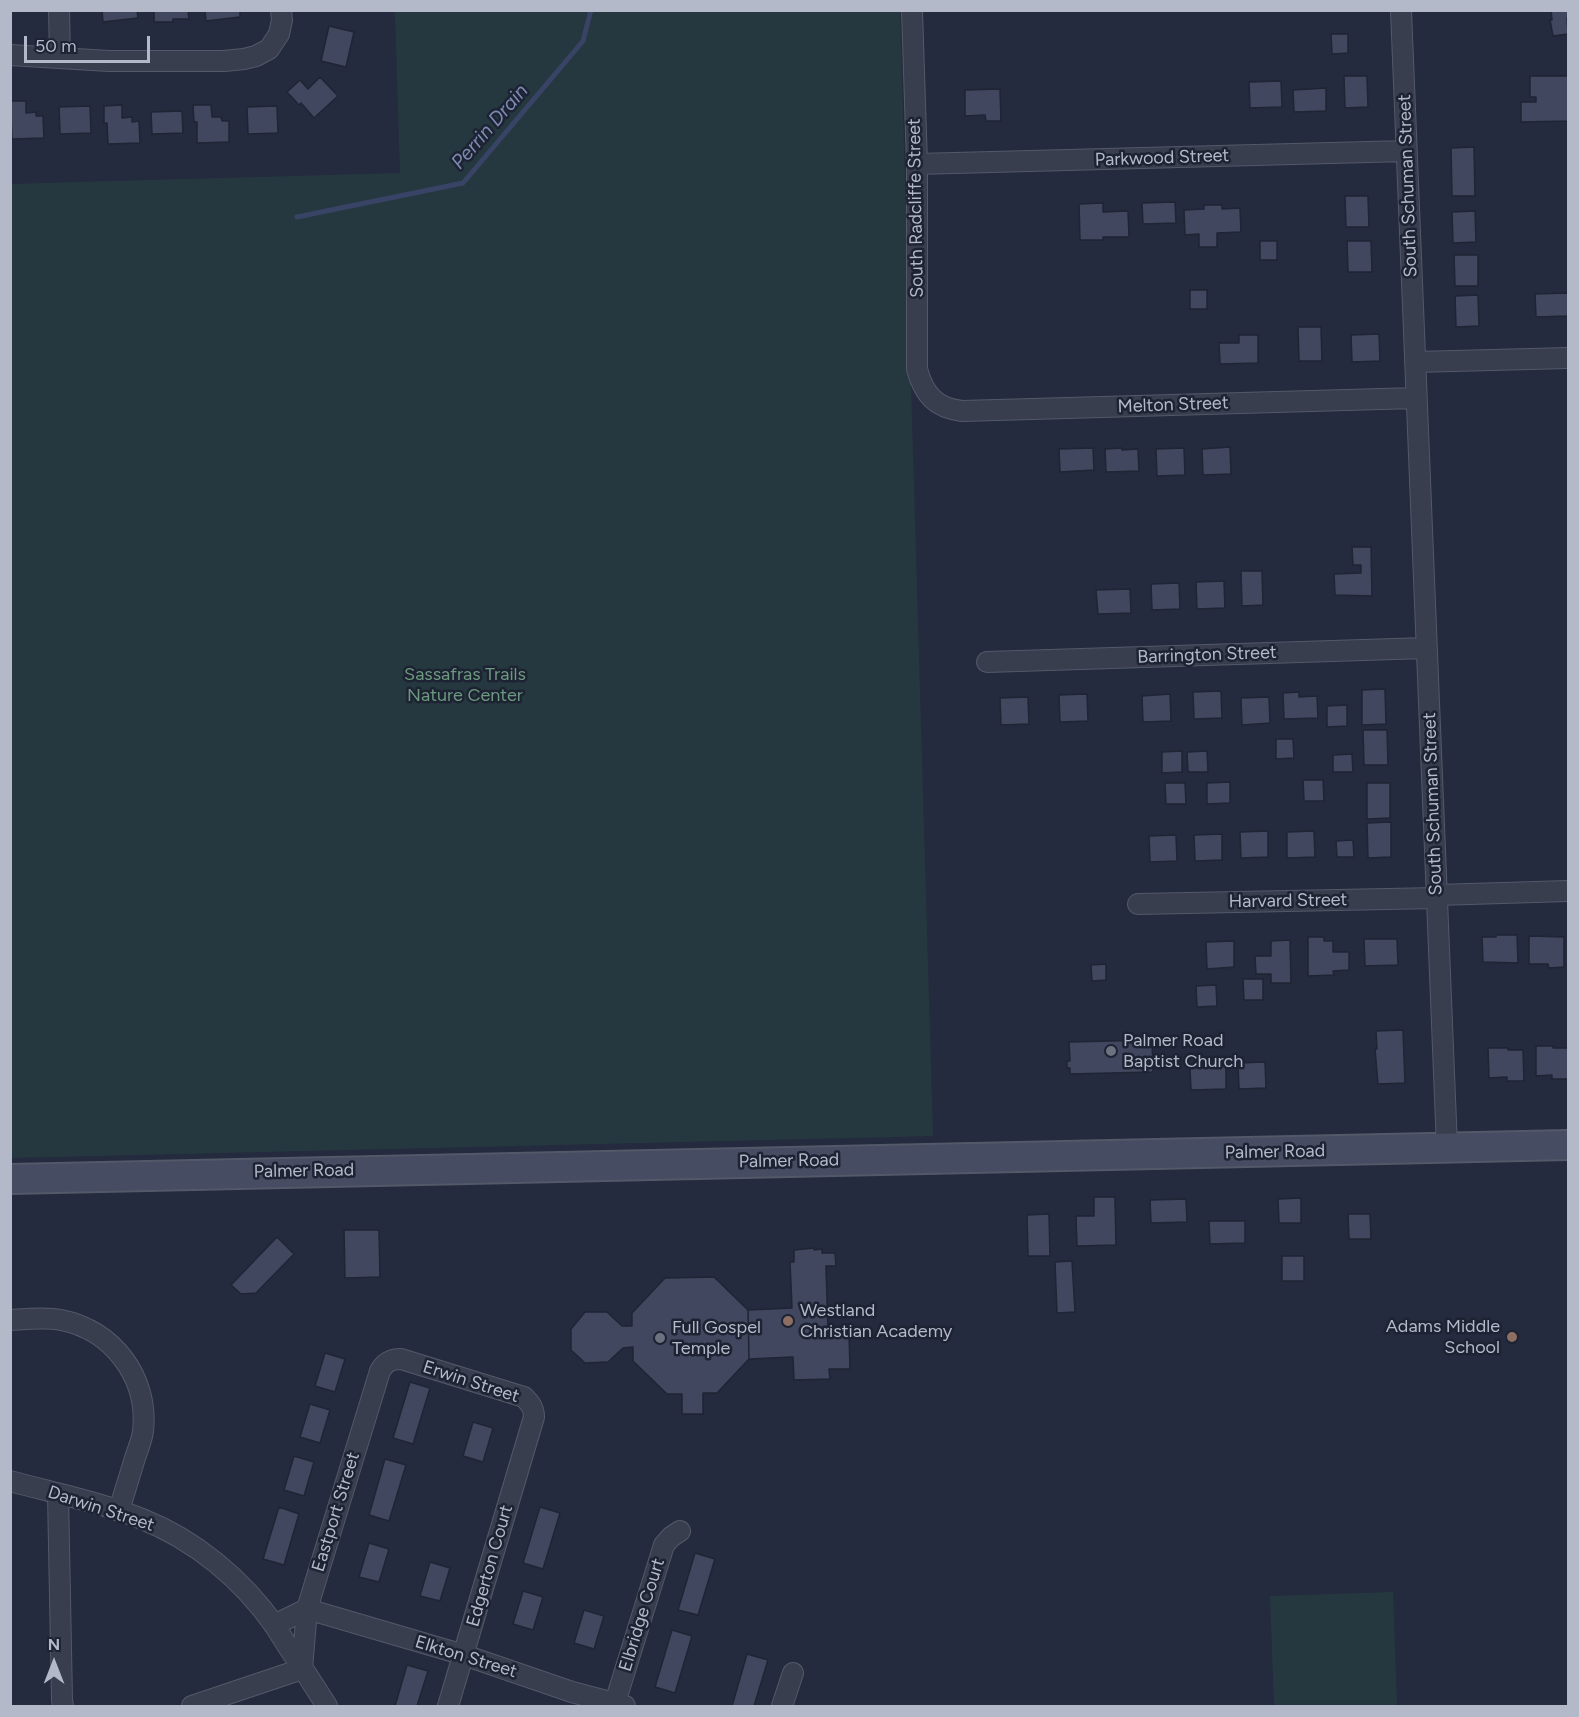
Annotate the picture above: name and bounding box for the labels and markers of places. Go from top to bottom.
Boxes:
place label: Palmer Road Baptist Church [1123,1030,1243,1072]
marker: Palmer Road Baptist Church [1104,1044,1118,1058]
place label: Westland Christian Academy [800,1300,952,1342]
marker: Westland Christian Academy [781,1314,795,1328]
place label: Adams Middle School [1386,1316,1500,1358]
place label: Full Gospel Temple [672,1317,761,1360]
marker: Adams Middle School [1505,1330,1519,1344]
marker: Full Gospel Temple [653,1331,667,1345]

